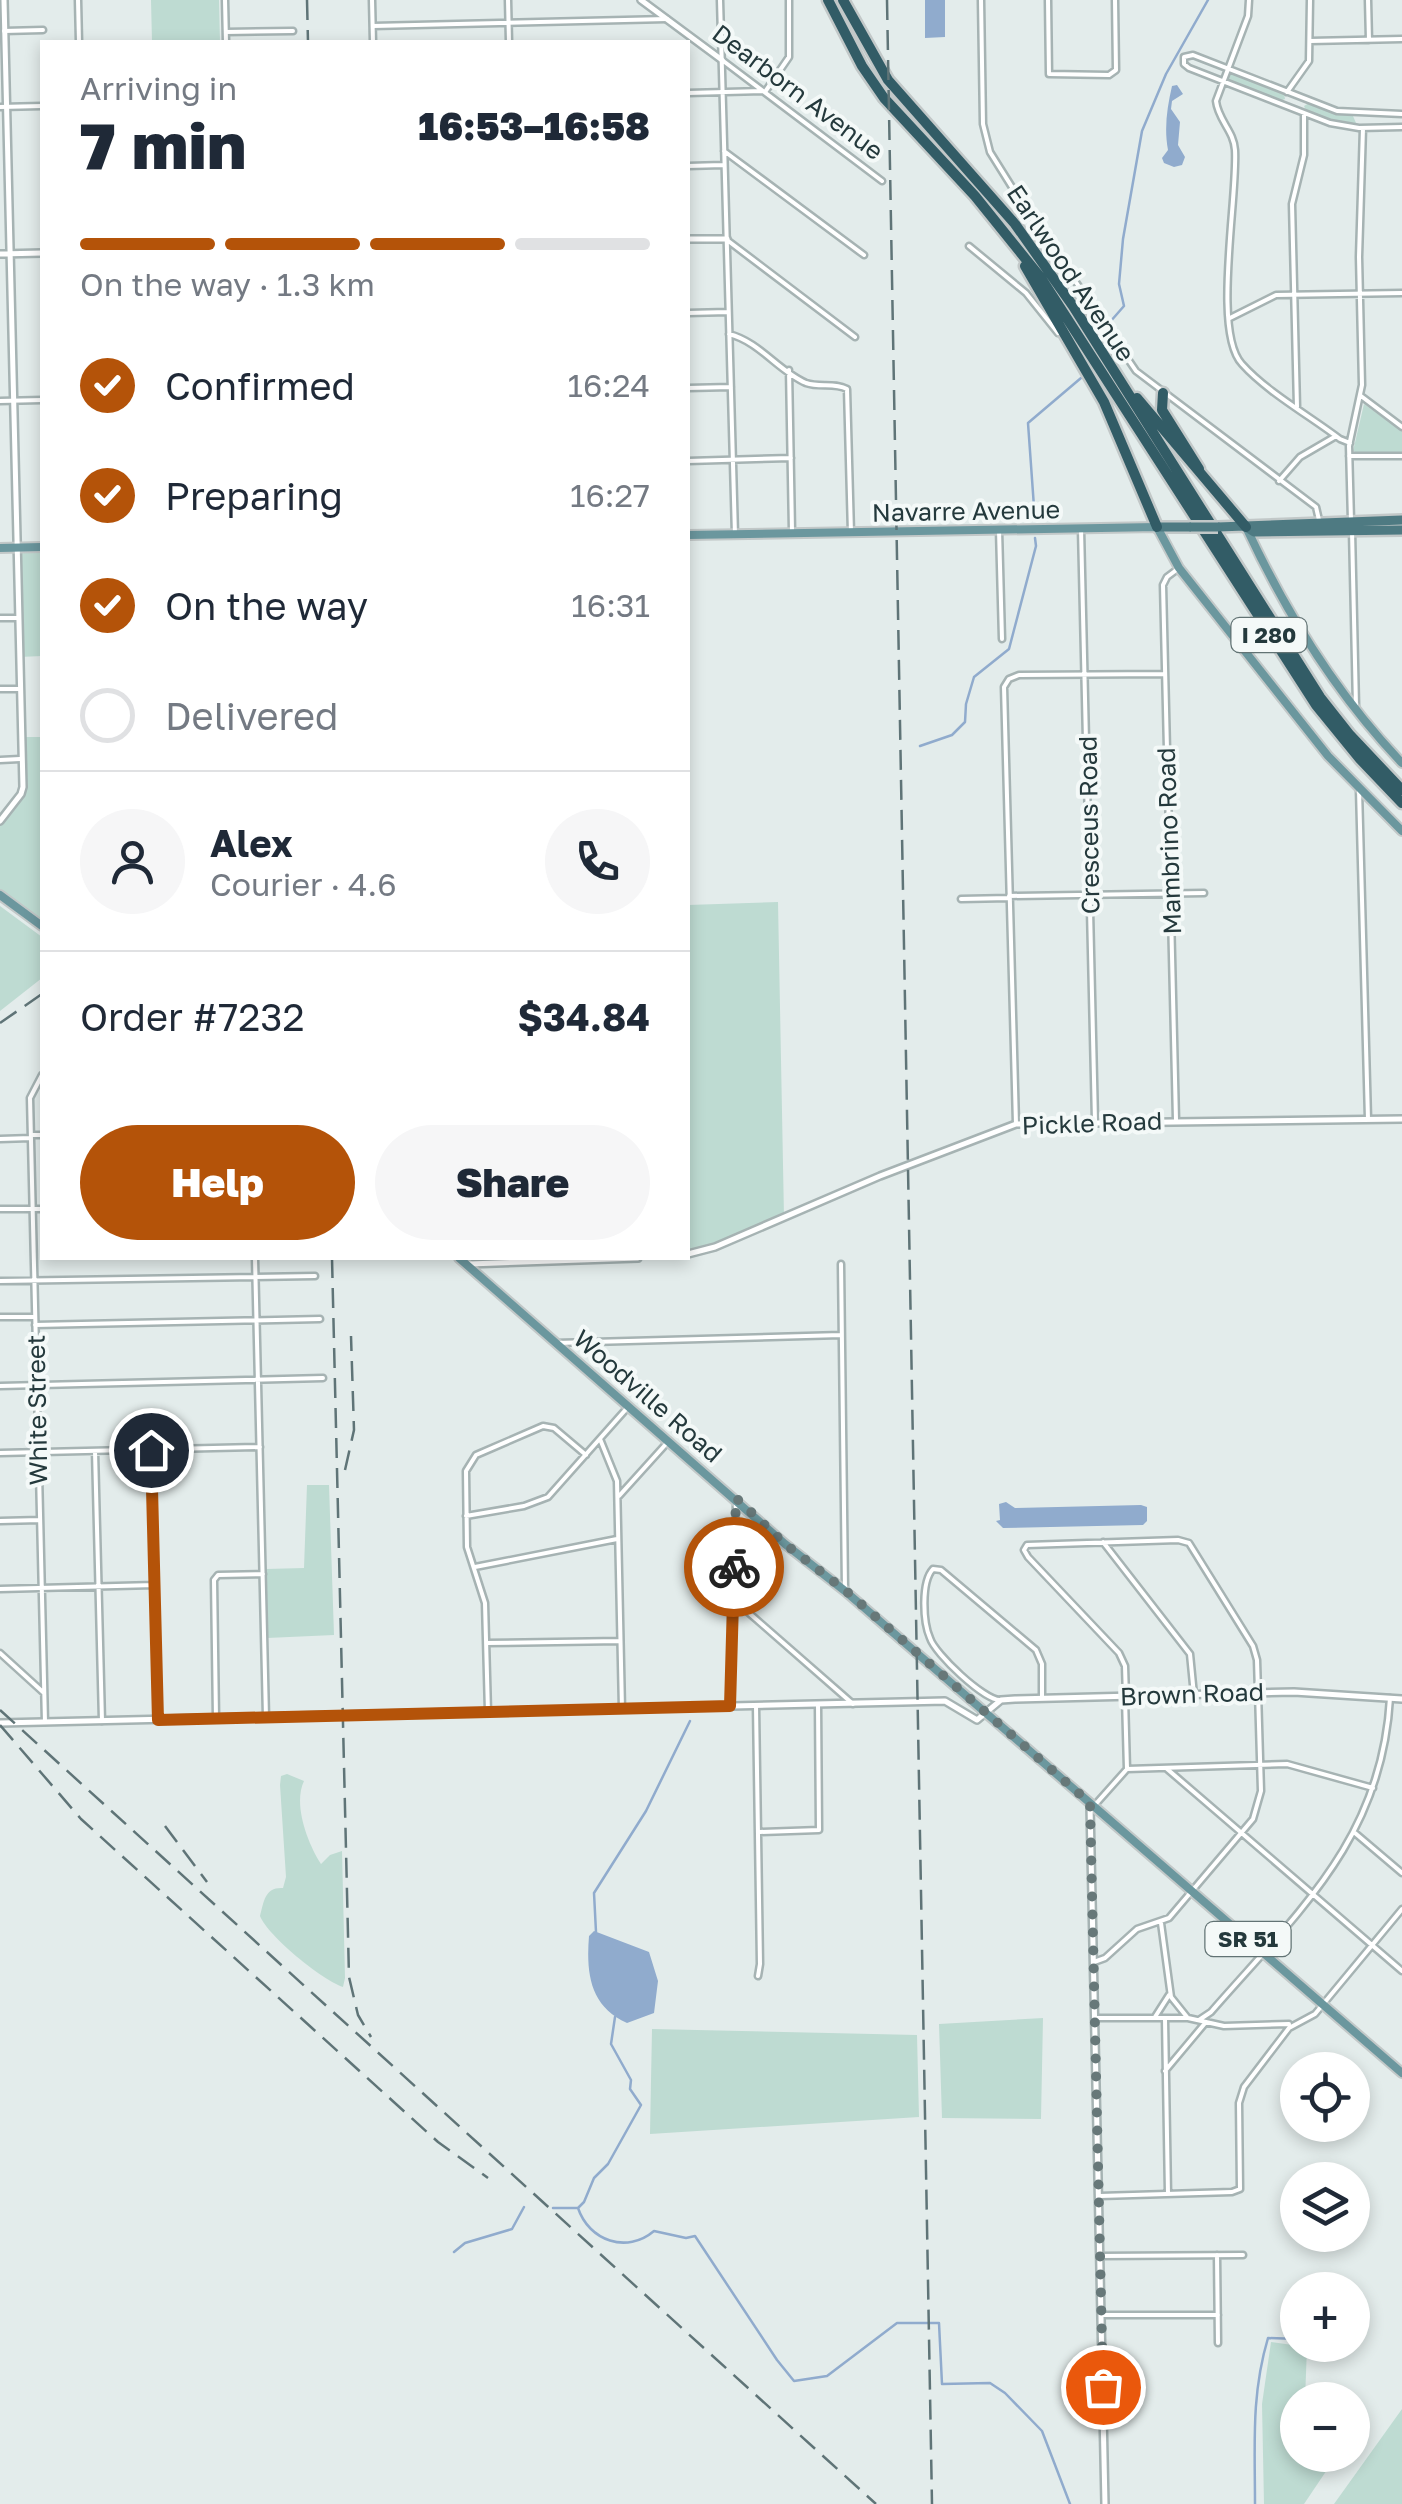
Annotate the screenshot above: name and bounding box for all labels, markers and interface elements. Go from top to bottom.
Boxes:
street label: Dearborn Avenue [707,17,890,166]
text: Arriving in [80,69,237,107]
text: 16:53–16:58 [418,103,650,148]
text: 7 min [80,105,246,183]
street label: Earlwood Avenue [1001,178,1142,367]
text: On the way · 1.3 km [80,265,375,303]
icon: check [80,358,135,413]
text: Confirmed [165,363,355,408]
text: 16:24 [567,366,650,404]
icon: check [80,468,135,523]
text: Preparing [165,473,343,518]
text: 16:27 [570,476,650,514]
street label: Navarre Avenue [872,493,1060,528]
icon: check [80,578,135,633]
text: On the way [165,583,368,628]
text: 16:31 [571,586,650,624]
road number: I 280 [1232,618,1306,652]
text: Delivered [165,693,338,738]
street label: Cresceus Road [1071,736,1106,914]
street label: Mambrino Road [1150,747,1187,935]
button: person [80,809,185,914]
button: phone [545,809,650,914]
text: Alex [210,820,293,865]
text: Courier · 4.6 [210,865,397,903]
text: Order #7232 [80,994,305,1039]
text: $34.84 [517,994,650,1039]
street label: Pickle Road [1021,1105,1163,1140]
button: Help [80,1125,355,1240]
button: Share [375,1125,650,1240]
street label: Woodville Road [568,1323,729,1469]
street label: White Street [20,1334,53,1486]
pin [109,1408,194,1493]
icon: home [124,1423,179,1478]
courier [684,1517,784,1617]
icon: bike [707,1540,762,1595]
street label: Brown Road [1119,1675,1265,1712]
road number: SR 51 [1206,1922,1290,1956]
map controls [1280,2052,1370,2472]
button: locate [1280,2052,1370,2142]
button: layers [1280,2162,1370,2252]
button: + [1280,2272,1370,2362]
pin [1061,2345,1146,2430]
icon: bag [1076,2360,1131,2415]
button: − [1280,2382,1370,2472]

